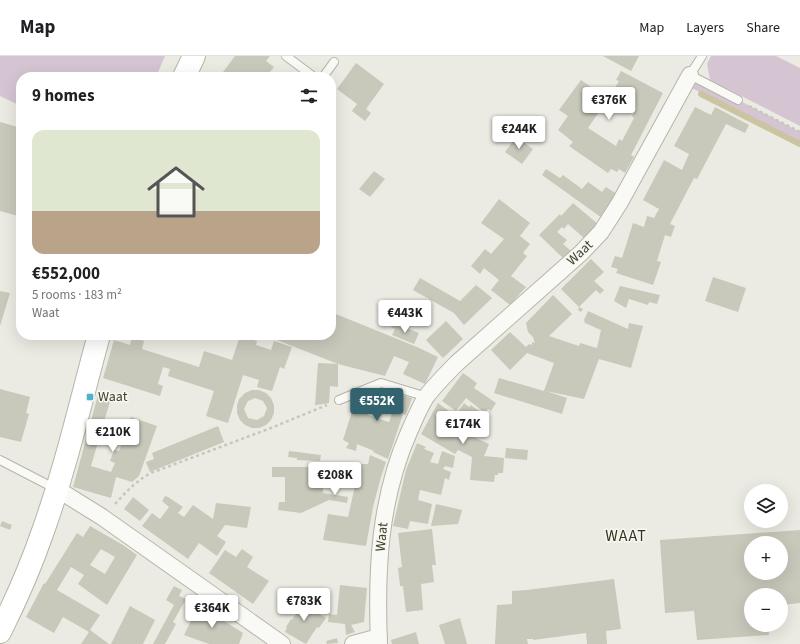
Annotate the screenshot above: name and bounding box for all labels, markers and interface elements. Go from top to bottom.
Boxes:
text: Map [20,14,55,41]
text: Map [639,18,664,38]
text: Layers [686,18,724,38]
text: Share [746,18,780,38]
text: 9 homes [32,84,94,108]
icon: filters [298,85,320,107]
pin: €376K [581,87,637,121]
text: €376K [591,91,627,109]
pin: €244K [491,116,547,150]
text: €244K [501,120,537,138]
icon: home [140,156,212,228]
street label: Waat [562,235,598,270]
text: €552,000 [32,262,100,286]
text: 5 rooms · 183 m² [32,286,122,304]
pin: €443K [377,300,433,334]
text: Waat [32,304,59,322]
text: €443K [387,304,423,322]
place label: Waat [98,387,128,407]
pin: €552K [349,388,405,422]
marker: Waat [85,392,95,402]
text: €552K [359,392,395,410]
pin: €174K [435,411,491,445]
text: €174K [445,415,481,433]
pin: €210K [85,419,141,453]
text: €210K [95,423,131,441]
pin: €208K [307,462,363,496]
text: €208K [317,466,353,484]
map controls [744,484,788,632]
button: layers [744,484,788,528]
street label: Waat [371,521,394,553]
district label: WAAT [605,525,647,547]
button: + [744,536,788,580]
pin: €783K [276,588,332,622]
button: − [744,588,788,632]
text: €783K [286,592,322,610]
pin: €364K [184,595,240,629]
text: €364K [194,599,230,617]

